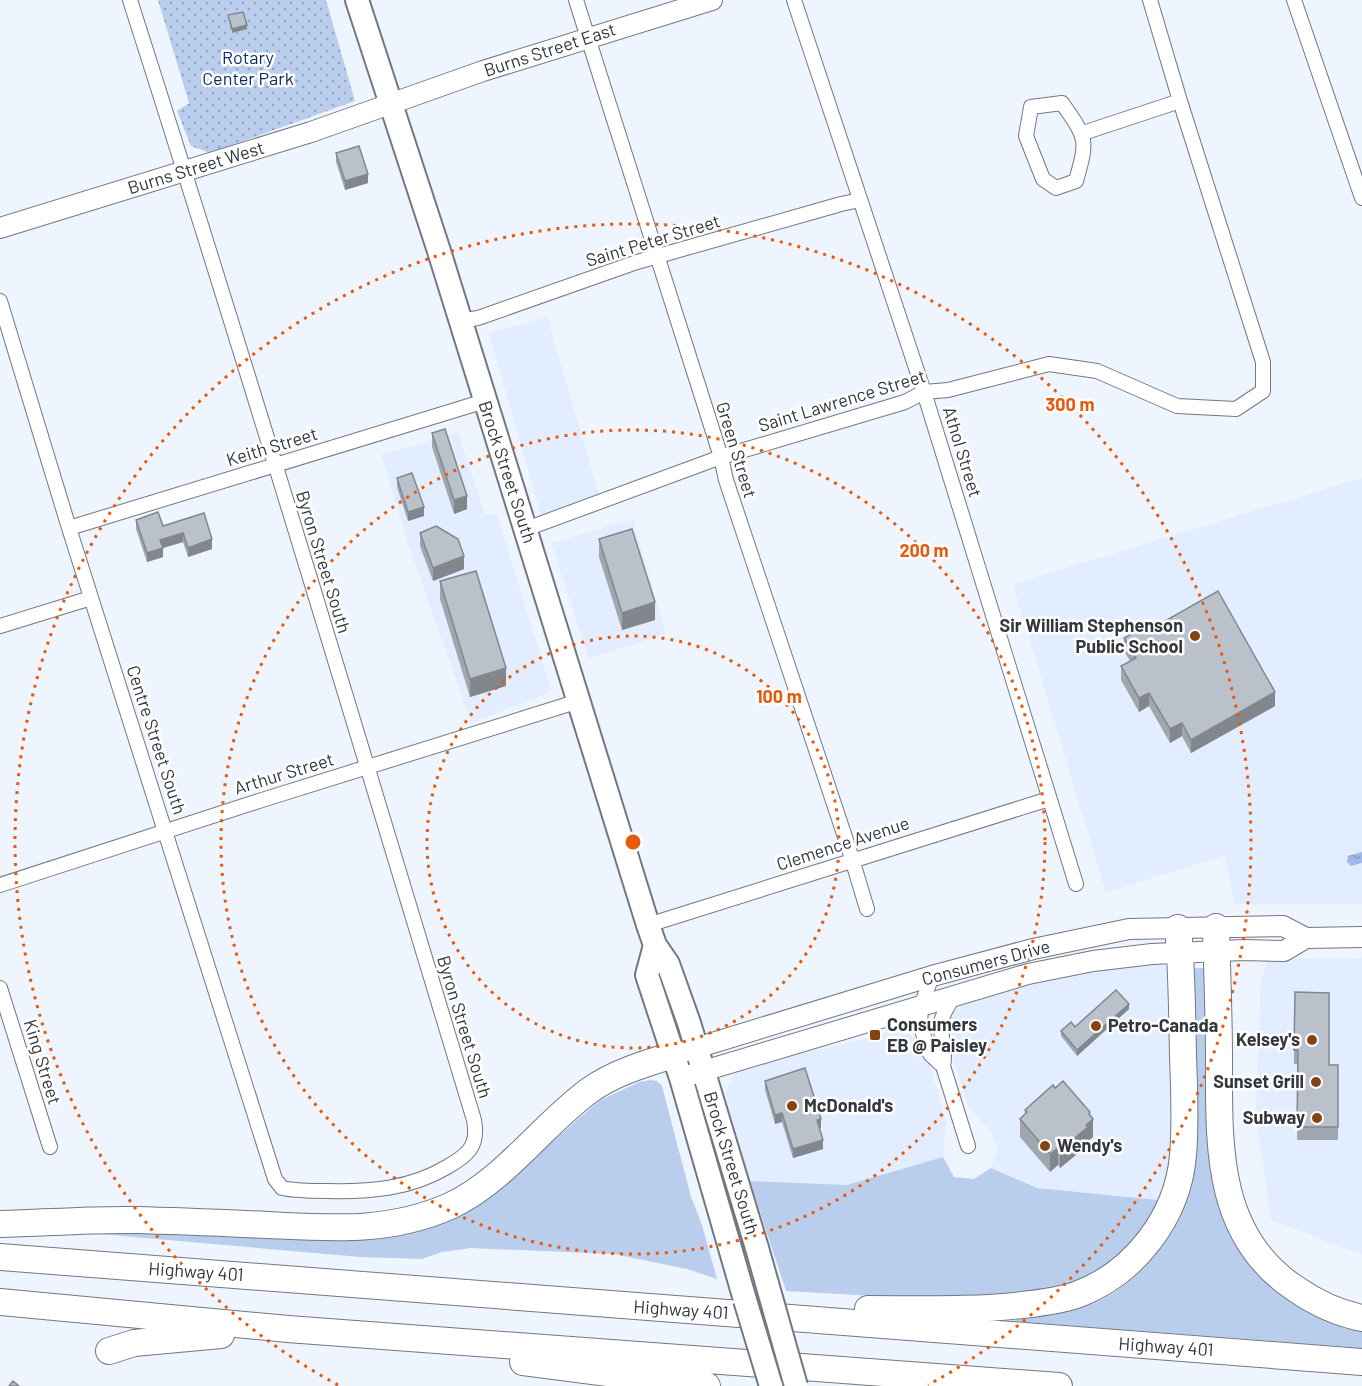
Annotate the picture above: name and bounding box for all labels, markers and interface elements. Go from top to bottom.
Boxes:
street label: Burns Street East [481,17,618,81]
park label: Rotary Center Park [202,46,294,89]
street label: Burns Street West [125,136,267,198]
street label: Saint Peter Street [583,209,722,271]
street label: Saint Lawrence Street [755,364,928,436]
text: 300 m [1046,393,1094,415]
street label: Brock Street South [475,398,541,546]
street label: Green Street [712,399,762,500]
street label: Athol Street [939,404,987,500]
street label: Keith Street [224,422,320,470]
street label: Byron Street South [292,488,356,636]
text: 200 m [899,539,949,561]
place label: Sir William Stephenson Public School [999,614,1183,657]
marker: Sir William Stephenson Public School [1188,629,1202,643]
street label: Centre Street South [122,662,191,817]
text: 100 m [756,685,802,707]
street label: Arthur Street [231,747,336,799]
street label: Clemence Avenue [774,811,912,875]
centre of rings [623,832,643,852]
street label: Consumers Drive [919,934,1052,990]
street label: Byron Street South [433,953,497,1101]
place label: Consumers EB @ Paisley [887,1013,987,1056]
place label: Petro-Canada [1108,1014,1218,1036]
street label: King Street [20,1017,66,1107]
marker: Petro-Canada [1089,1019,1103,1033]
marker: Consumers EB @ Paisley [868,1028,882,1042]
place label: Kelsey's [1236,1028,1300,1050]
marker: Kelsey's [1305,1033,1319,1047]
place label: Sunset Grill [1213,1070,1304,1092]
marker: Sunset Grill [1309,1075,1323,1089]
street label: Brock Street South [700,1088,764,1237]
place label: McDonald's [804,1094,893,1116]
marker: McDonald's [785,1099,799,1113]
place label: Subway [1243,1106,1305,1128]
marker: Subway [1310,1111,1324,1125]
place label: Wendy's [1057,1134,1122,1156]
marker: Wendy's [1038,1139,1052,1153]
street label: Highway 401 [148,1257,244,1285]
street label: Highway 401 [633,1295,729,1323]
street label: Highway 401 [1118,1332,1214,1360]

